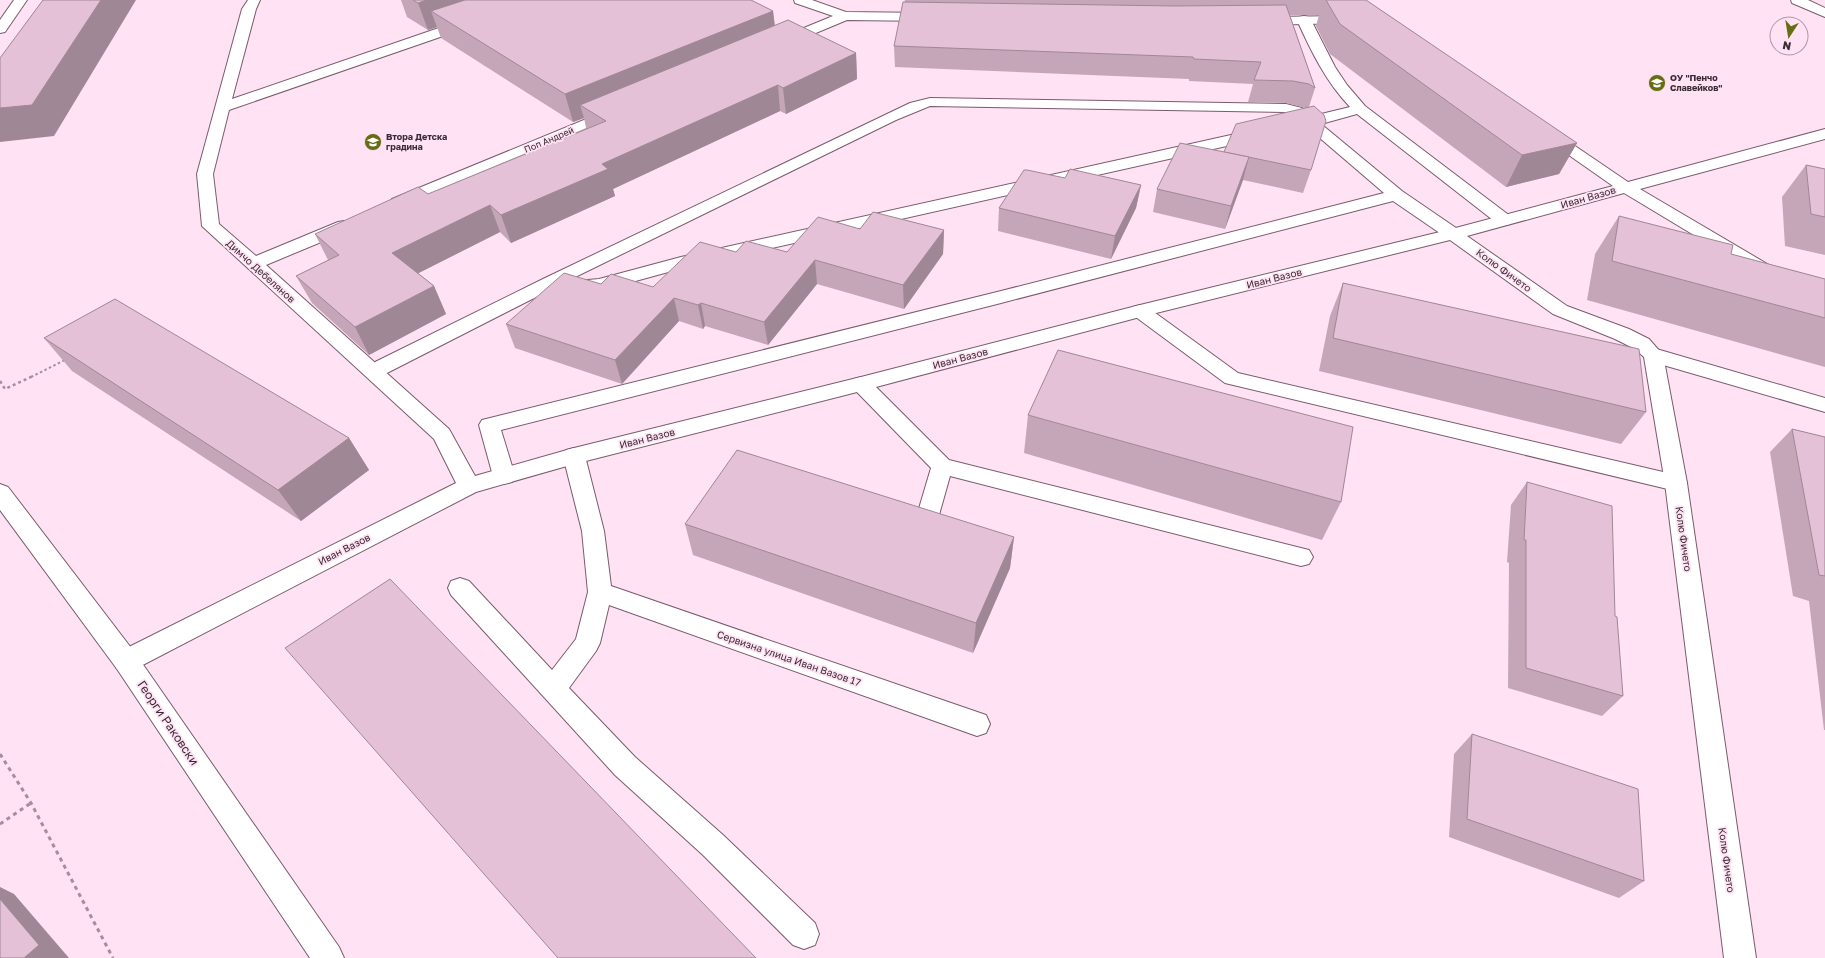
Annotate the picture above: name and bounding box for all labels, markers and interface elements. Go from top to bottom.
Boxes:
north arrow [1769,16,1809,56]
text: N [1781,39,1792,53]
place label: ОУ "Пенчо Славейков" [1670,72,1723,93]
school or university icon: ОУ "Пенчо Славейков" [1647,73,1667,93]
street label: Поп Андрей [522,124,575,155]
place label: Втора Детска градина [386,131,447,152]
school or university icon: Втора Детска градина [363,132,383,152]
street label: Иван Вазов [1559,183,1617,211]
street label: Димчо Дебелянов [224,237,298,305]
street label: Колю Фичето [1474,246,1534,294]
street label: Иван Вазов [1245,265,1303,291]
street label: Иван Вазов [931,345,989,371]
street label: Иван Вазов [618,425,676,451]
street label: Колю Фичето [1673,506,1695,572]
street label: Иван Вазов [316,531,372,567]
street label: Сервизна улица Иван Вазов 17 [716,628,862,688]
street label: Георги Раковски [135,678,202,768]
street label: Колю Фичето [1716,827,1738,893]

